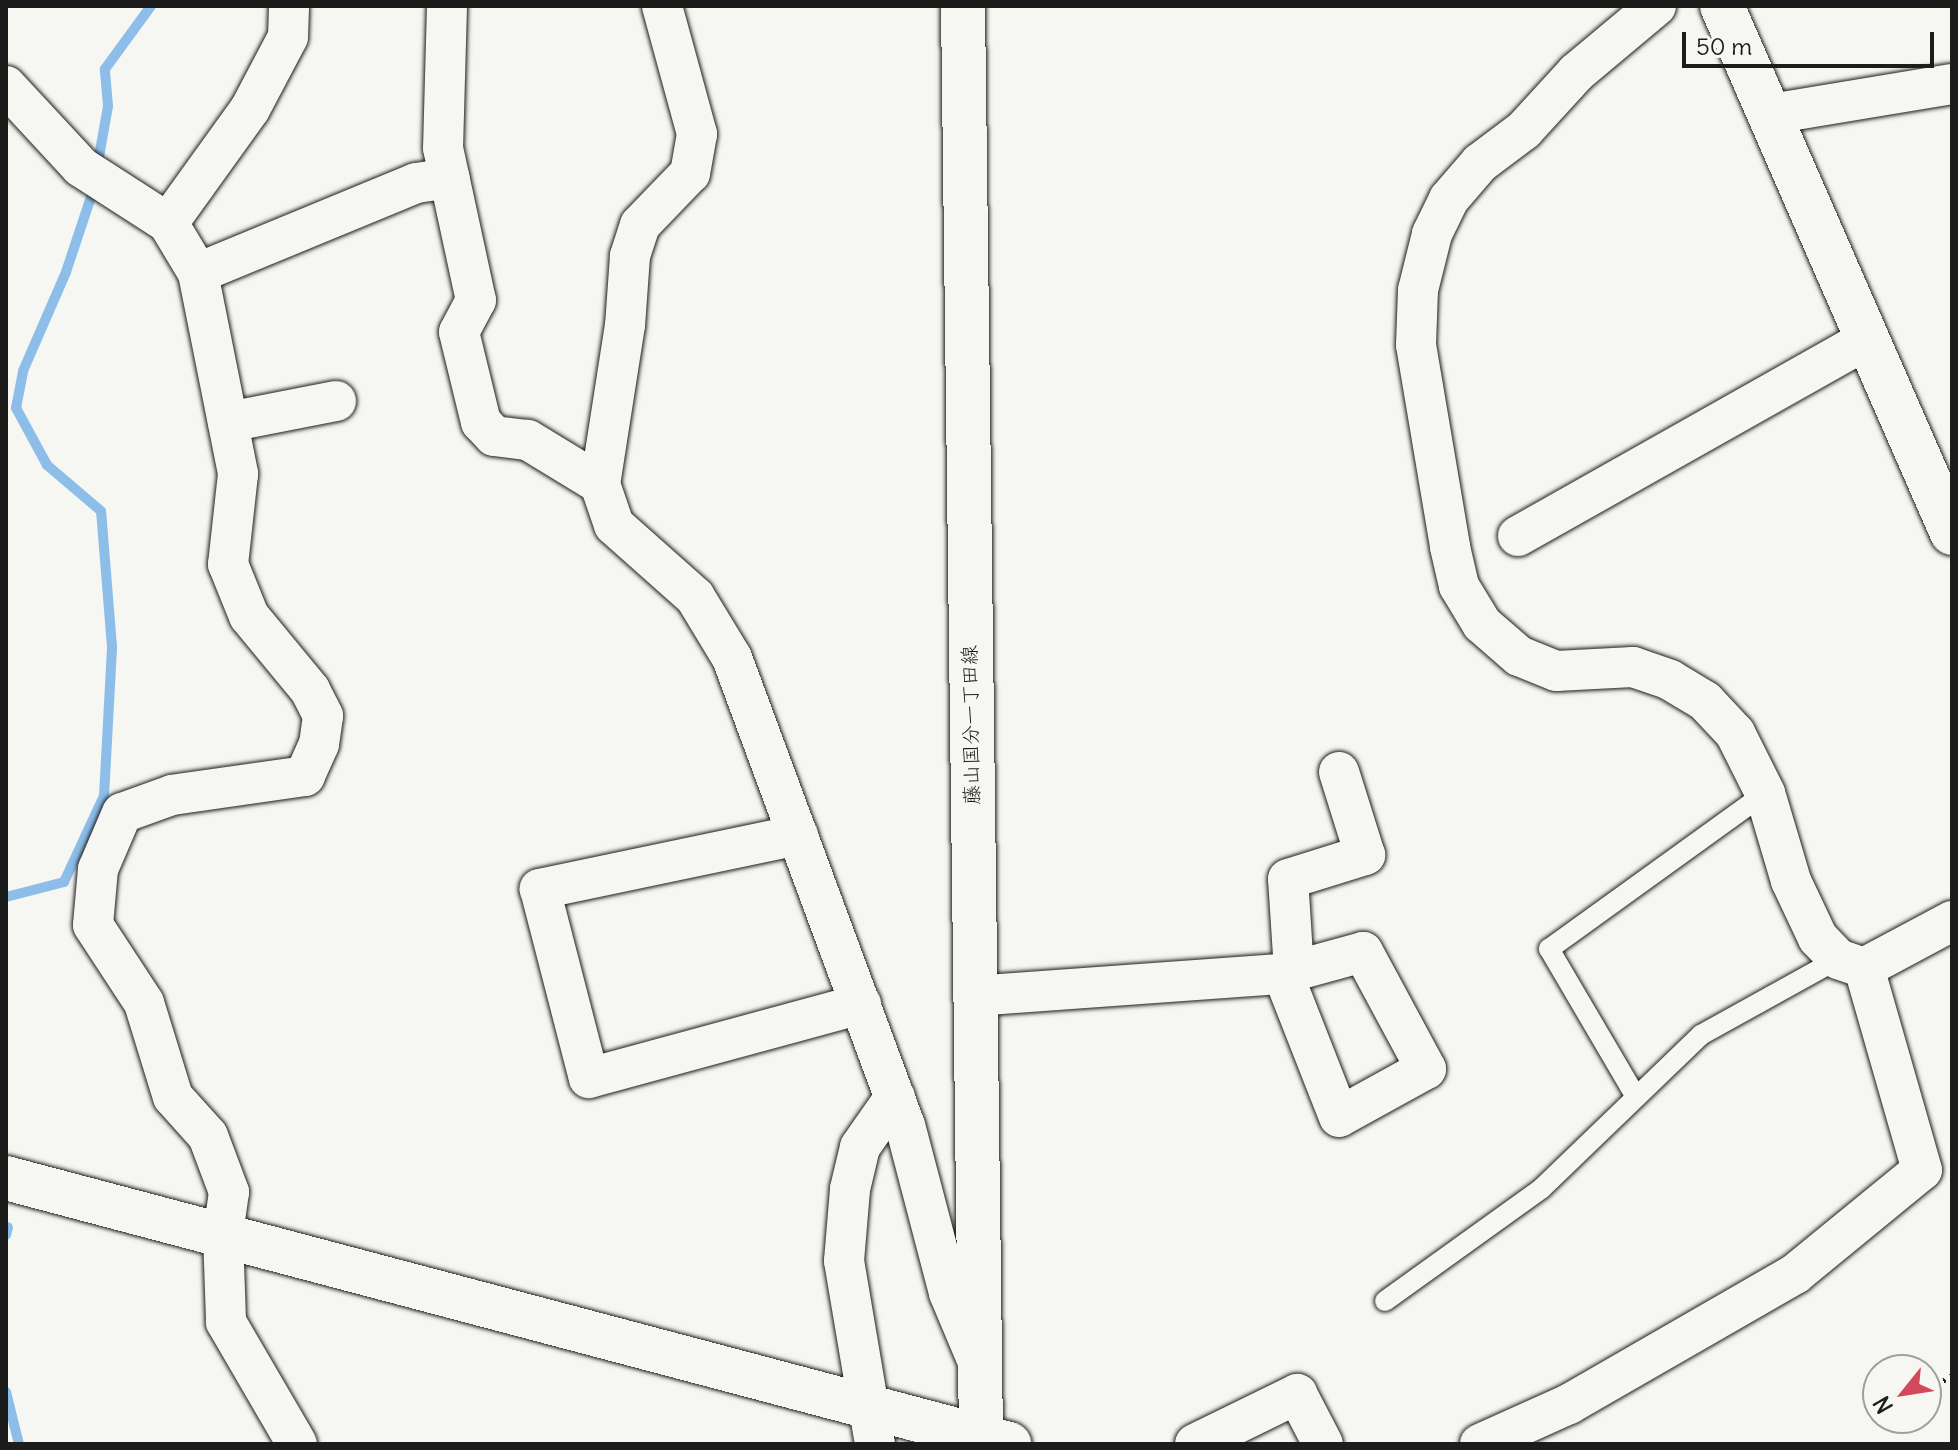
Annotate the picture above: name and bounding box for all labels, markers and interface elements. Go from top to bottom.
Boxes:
scale bar [1686,16,1938,66]
text: 50 m [1696,31,1752,61]
street label: 藤山国分一丁田線 [957,645,983,805]
north arrow [1862,1354,1942,1434]
text: N [1867,1391,1899,1419]

